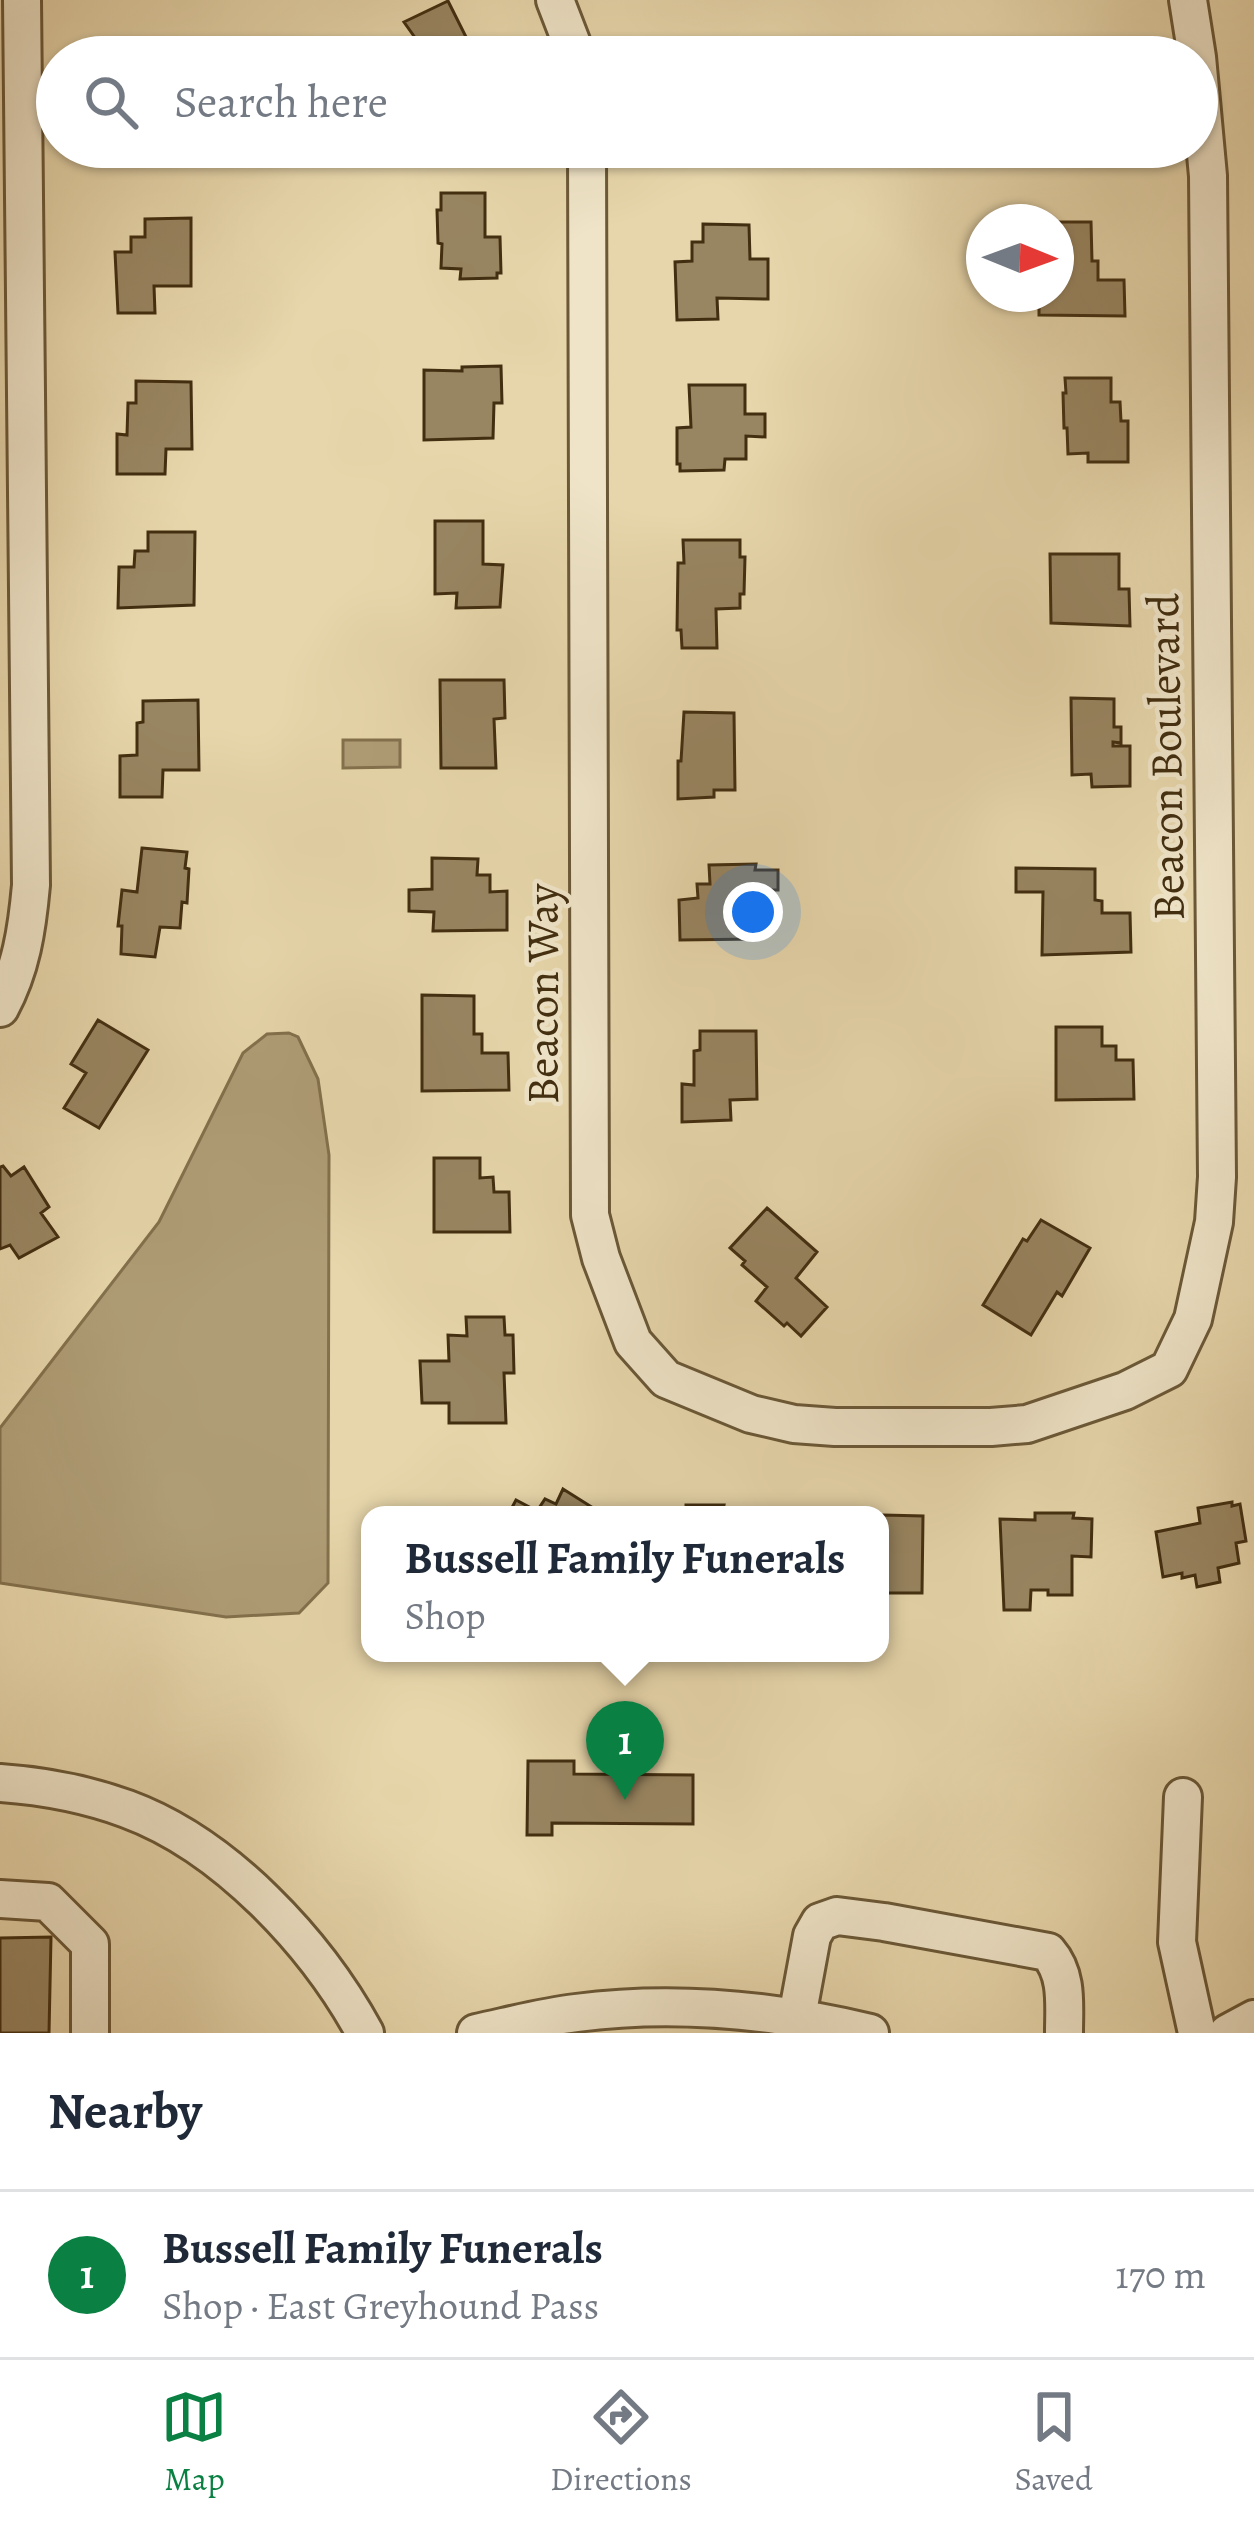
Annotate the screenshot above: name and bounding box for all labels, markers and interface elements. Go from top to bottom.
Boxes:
search box [36,36,1218,168]
icon: search [78,69,144,135]
text: Search here [174,71,388,133]
north arrow [966,204,1074,312]
street label: Beacon Boulevard [1132,592,1200,921]
your location [723,882,783,942]
street label: Beacon Way [512,883,574,1104]
popup [361,1506,889,1662]
text: Bussell Family Funerals [405,1527,845,1589]
text: Shop [405,1589,486,1642]
pin: 1 [586,1701,664,1800]
text: Nearby [48,2076,202,2146]
text: Bussell Family Funerals [162,2217,603,2279]
text: 1 [80,2248,94,2301]
text: 170 m [1115,2248,1206,2301]
text: Shop · East Greyhound Pass [162,2279,599,2332]
tab: Map [161,2384,227,2501]
tab: Directions [550,2384,692,2501]
tab: Saved [1014,2384,1093,2501]

